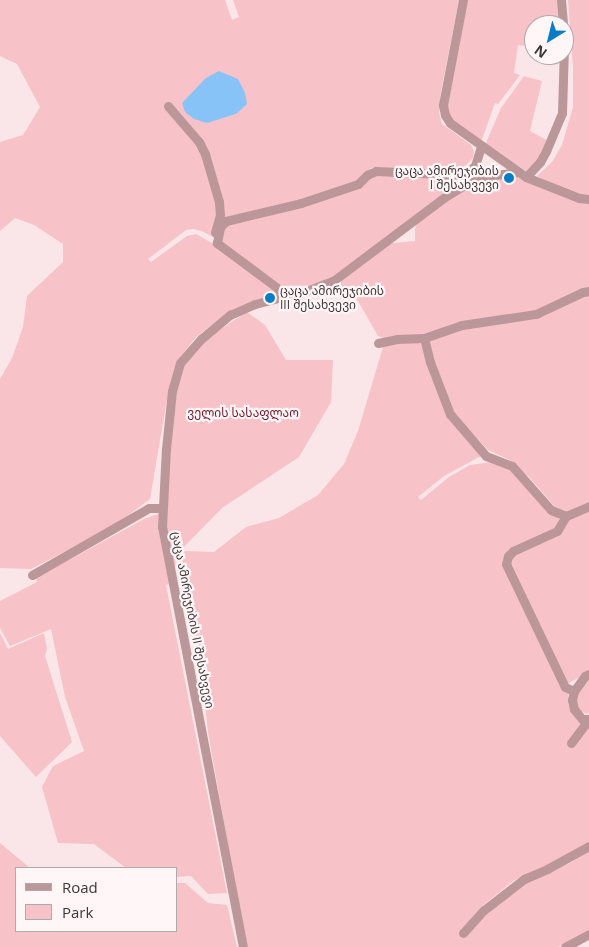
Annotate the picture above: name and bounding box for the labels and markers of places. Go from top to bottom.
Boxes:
place label: ცაცა ამირეჯიბის I შესახვევი [395,164,499,192]
marker: ცაცა ამირეჯიბის I შესახვევი [503,172,515,184]
place label: ცაცა ამირეჯიბის III შესახვევი [280,284,384,312]
marker: ცაცა ამირეჯიბის III შესახვევი [264,292,276,304]

